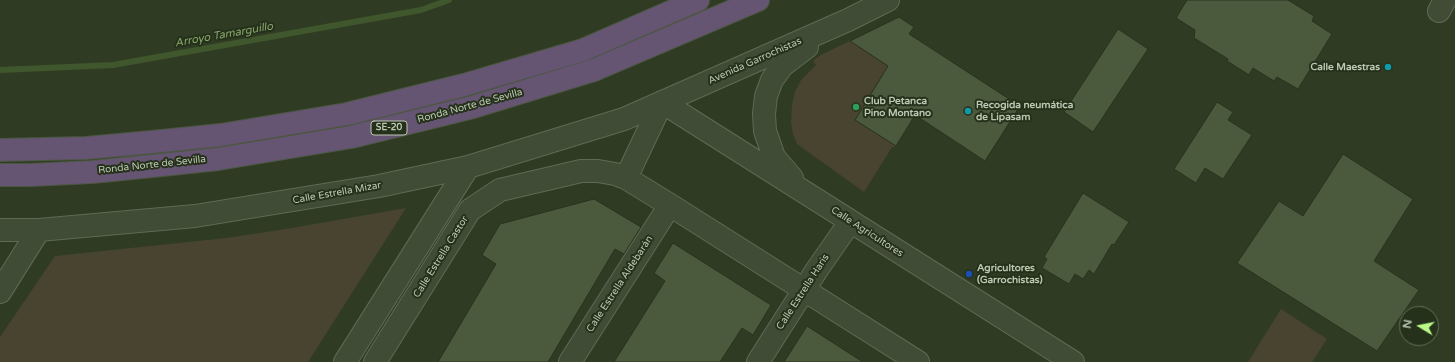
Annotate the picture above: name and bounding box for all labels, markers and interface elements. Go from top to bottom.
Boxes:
water label: Arroyo Tamarguillo [174,20,274,50]
street label: Avenida Garrochistas [707,35,803,87]
place label: Calle Maestras [1310,61,1380,73]
marker: Calle Maestras [1383,62,1393,72]
street label: Ronda Norte de Sevilla [416,86,524,126]
place label: Club Petanca Pino Montano [864,95,931,118]
place label: Recogida neumática de Lipasam [976,99,1073,122]
marker: Club Petanca Pino Montano [851,102,861,112]
marker: Recogida neumática de Lipasam [963,106,973,116]
road number: SE-20 [371,121,407,135]
street label: Ronda Norte de Sevilla [97,153,207,177]
street label: Calle Estrella Mizar [292,179,382,207]
street label: Calle Agricultores [829,204,905,260]
street label: Calle Estrella Castor [411,214,471,300]
street label: Calle Estrella Aldebarán [584,234,656,334]
street label: Calle Estrella Haris [774,252,832,332]
place label: Agricultores (Garrochistas) [977,262,1043,286]
marker: Agricultores (Garrochistas) [964,269,974,279]
north arrow [1399,306,1439,346]
text: N [1401,319,1415,329]

